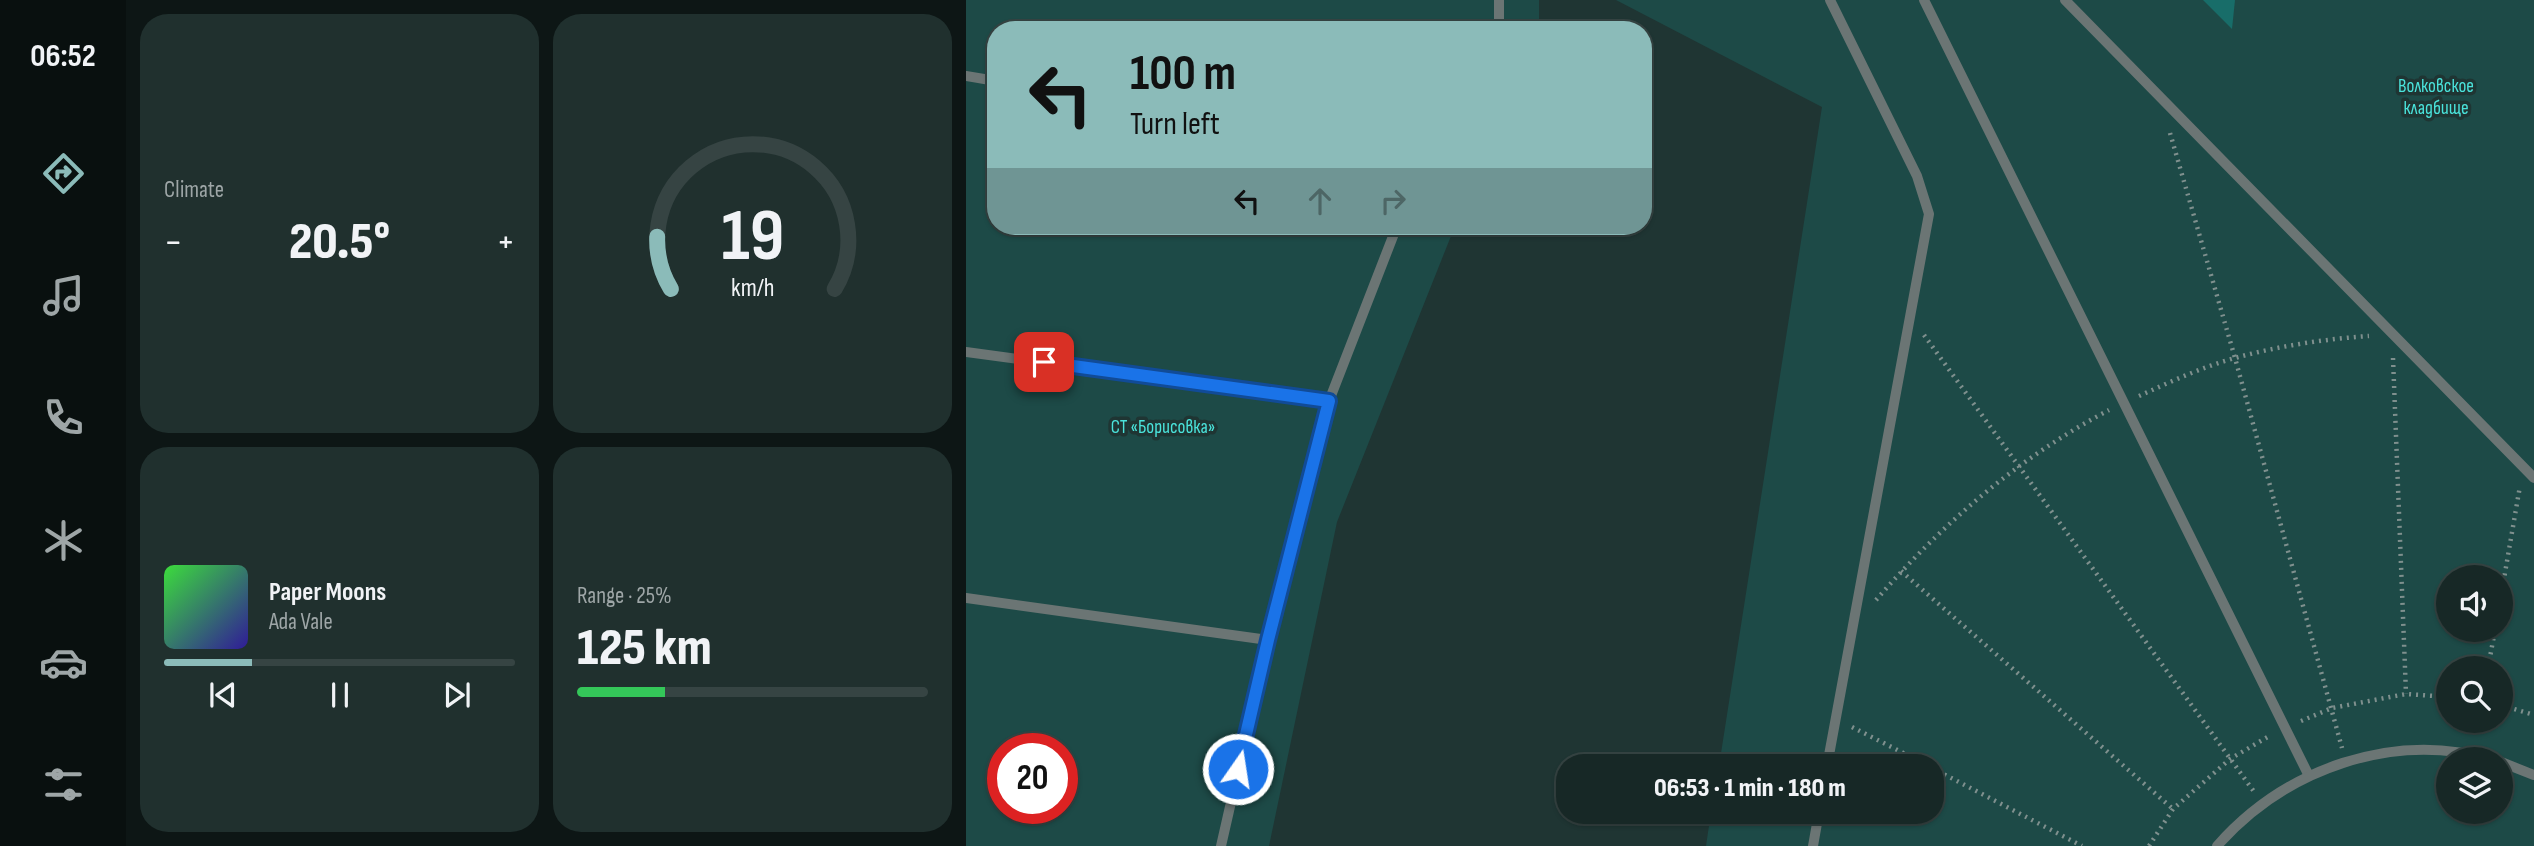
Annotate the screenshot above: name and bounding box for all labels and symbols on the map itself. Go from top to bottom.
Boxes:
park label: Волковское кладбище [2398,75,2474,120]
pin [1014,332,1074,392]
park label: СТ «Борисовка» [1111,416,1215,439]
position arrow [1201,732,1275,806]
speed limit sign: 20 [987,733,1078,824]

